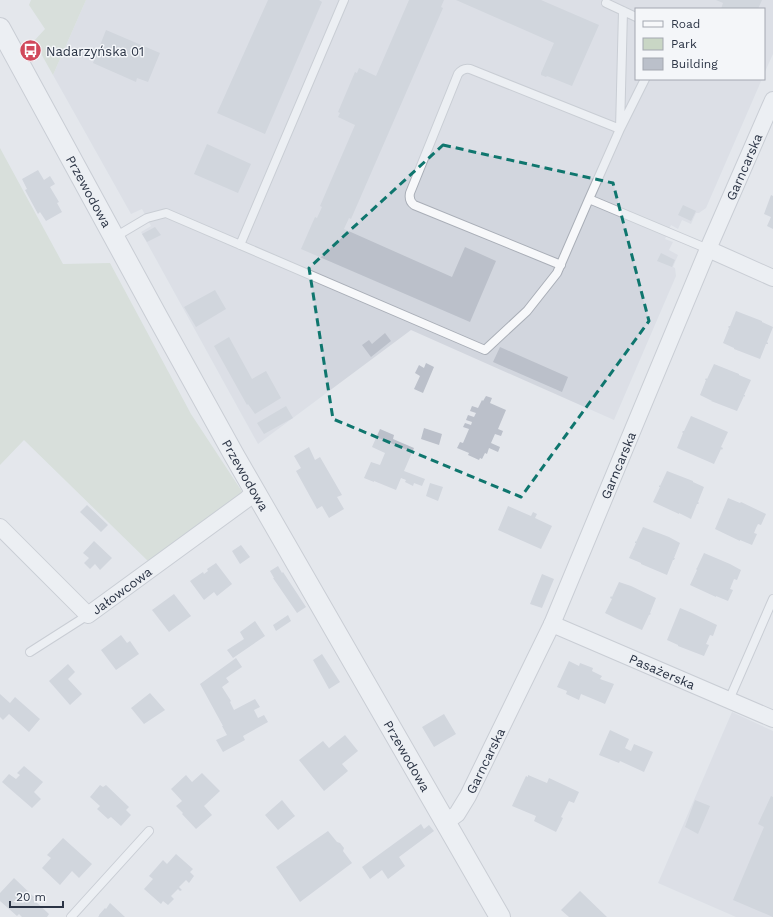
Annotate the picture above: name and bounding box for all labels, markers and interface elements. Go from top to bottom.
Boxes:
legend [635,8,765,80]
text: Road [671,17,700,31]
text: Park [671,37,697,51]
bus stop icon: Nadarzyńska 01 [17,38,43,64]
place label: Nadarzyńska 01 [46,44,144,59]
text: Building [671,57,718,71]
street label: Garncarska [723,130,765,202]
street label: Przewodowa [63,153,115,230]
street label: Garncarska [597,429,639,501]
street label: Przewodowa [219,437,272,514]
street label: Jałowcowa [89,563,155,617]
street label: Pasażerska [627,651,698,692]
street label: Przewodowa [381,717,434,795]
street label: Garncarska [463,725,508,796]
scale bar [10,883,63,909]
text: 20 m [16,890,46,904]

